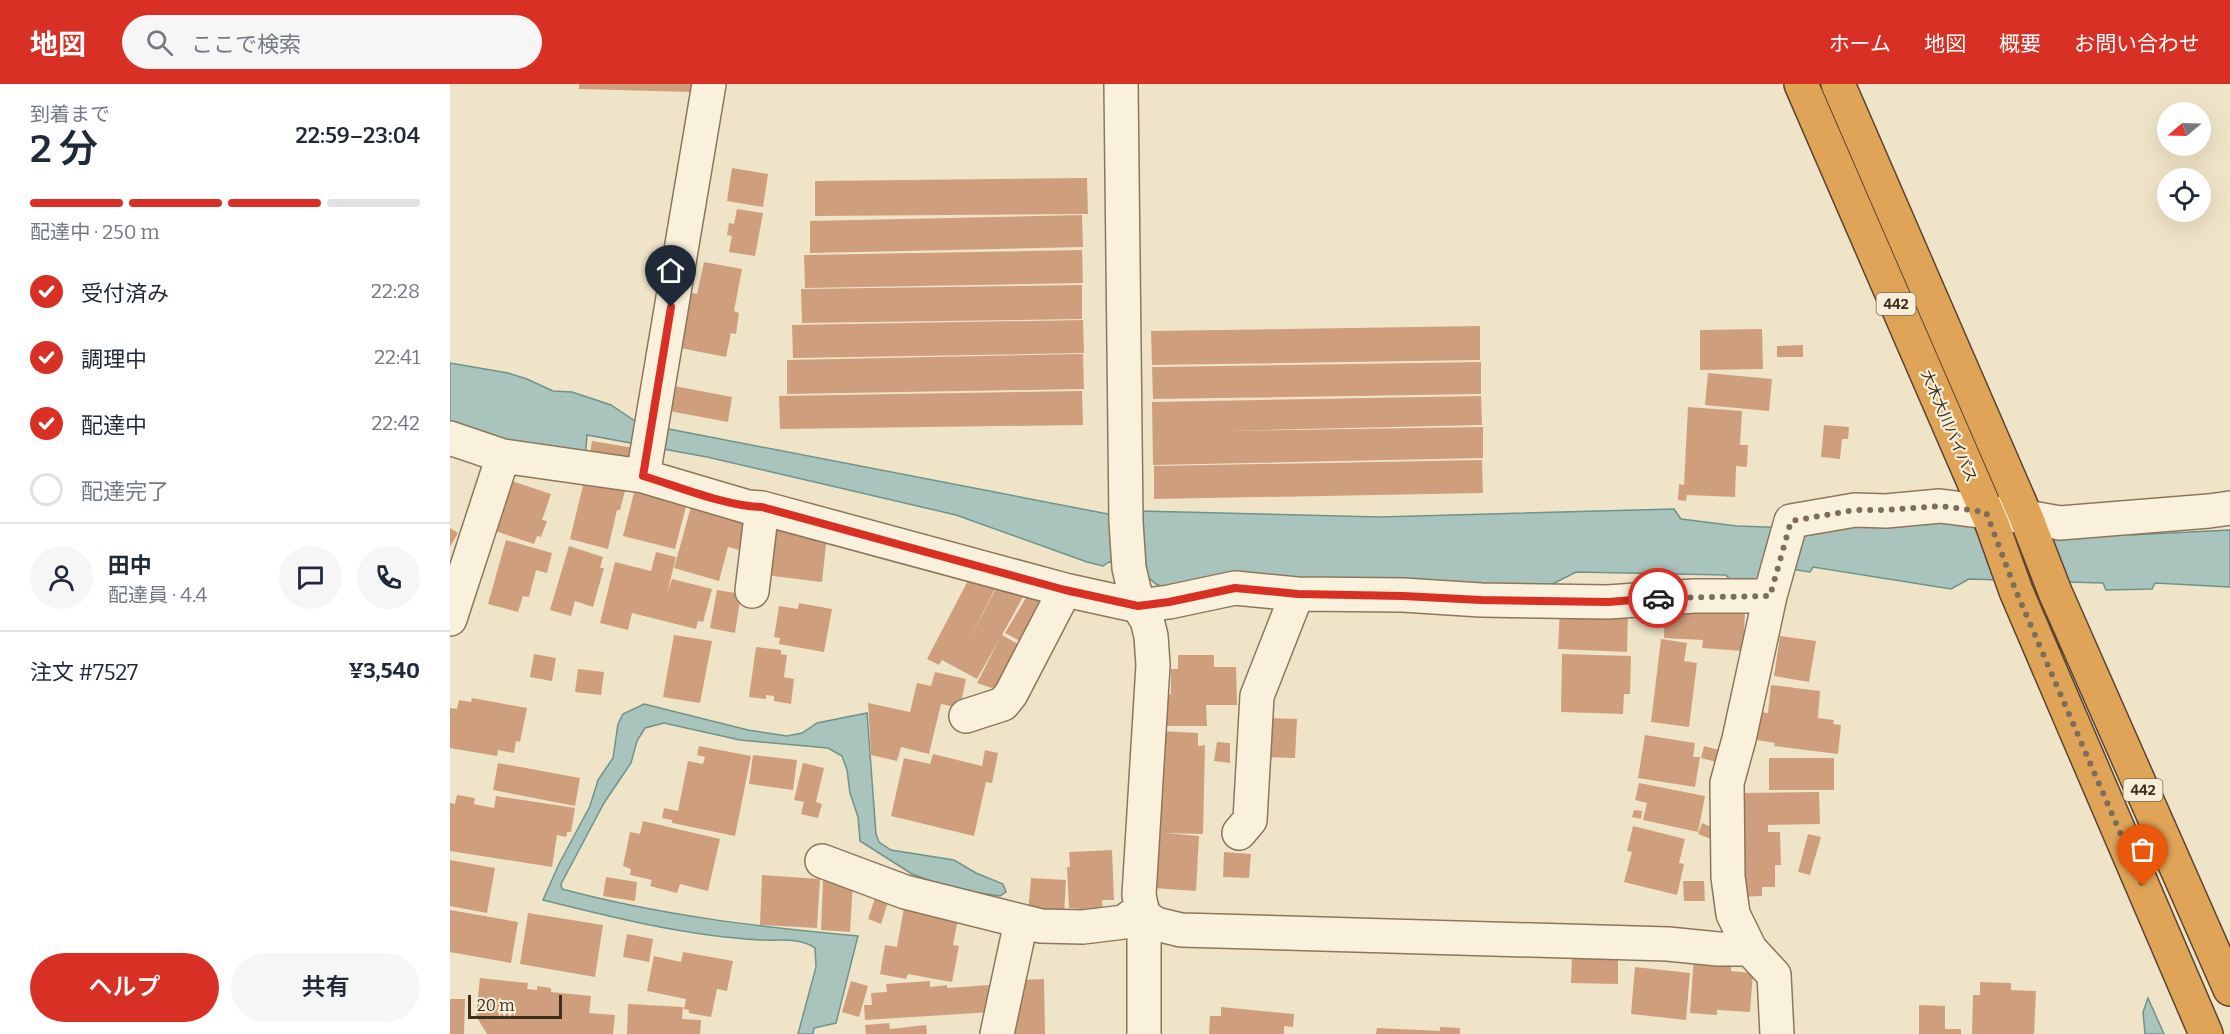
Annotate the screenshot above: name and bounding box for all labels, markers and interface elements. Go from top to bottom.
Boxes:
search box [122,15,542,69]
icon: search [143,26,176,59]
text: 地図 [30,28,86,61]
text: ここで検索 [191,31,301,58]
text: ホーム [1829,31,1891,57]
text: 地図 [1924,31,1966,57]
text: 概要 [1999,31,2041,57]
text: お問い合わせ [2074,31,2200,57]
text: 到着まで [30,102,110,126]
north arrow [2157,102,2211,156]
map controls [2157,102,2211,222]
text: 22:59–23:04 [296,122,420,149]
text: 2 分 [30,126,98,172]
button: locate [2157,168,2211,222]
text: 配達中 · 250 m [30,220,160,244]
pin [645,245,696,307]
icon: home [654,254,687,287]
icon: check [30,275,63,308]
text: 22:28 [371,279,420,303]
text: 受付済み [81,280,169,307]
road number: 442 [1876,293,1916,315]
icon: check [30,341,63,374]
text: 22:41 [374,345,420,369]
text: 調理中 [81,346,147,373]
street label: 大木大川バイパス [1917,367,1981,485]
icon: check [30,407,63,440]
text: 22:42 [371,411,420,435]
text: 配達中 [81,412,147,439]
text: 配達完了 [81,478,169,505]
button: person [30,546,93,609]
button: chat [279,546,342,609]
button: phone [357,546,420,609]
text: 田中 [108,552,152,579]
courier [1628,568,1688,628]
icon: car [1642,582,1675,615]
text: 配達員 · 4.4 [108,583,207,607]
text: ¥3,540 [349,657,420,684]
text: 注文 #7527 [30,659,138,686]
road number: 442 [2124,779,2162,801]
pin [2117,824,2168,886]
icon: bag [2126,833,2159,866]
button: ヘルプ [30,953,219,1022]
button: 共有 [231,953,420,1022]
scale bar [468,992,562,1020]
text: 20 m [477,996,514,1015]

